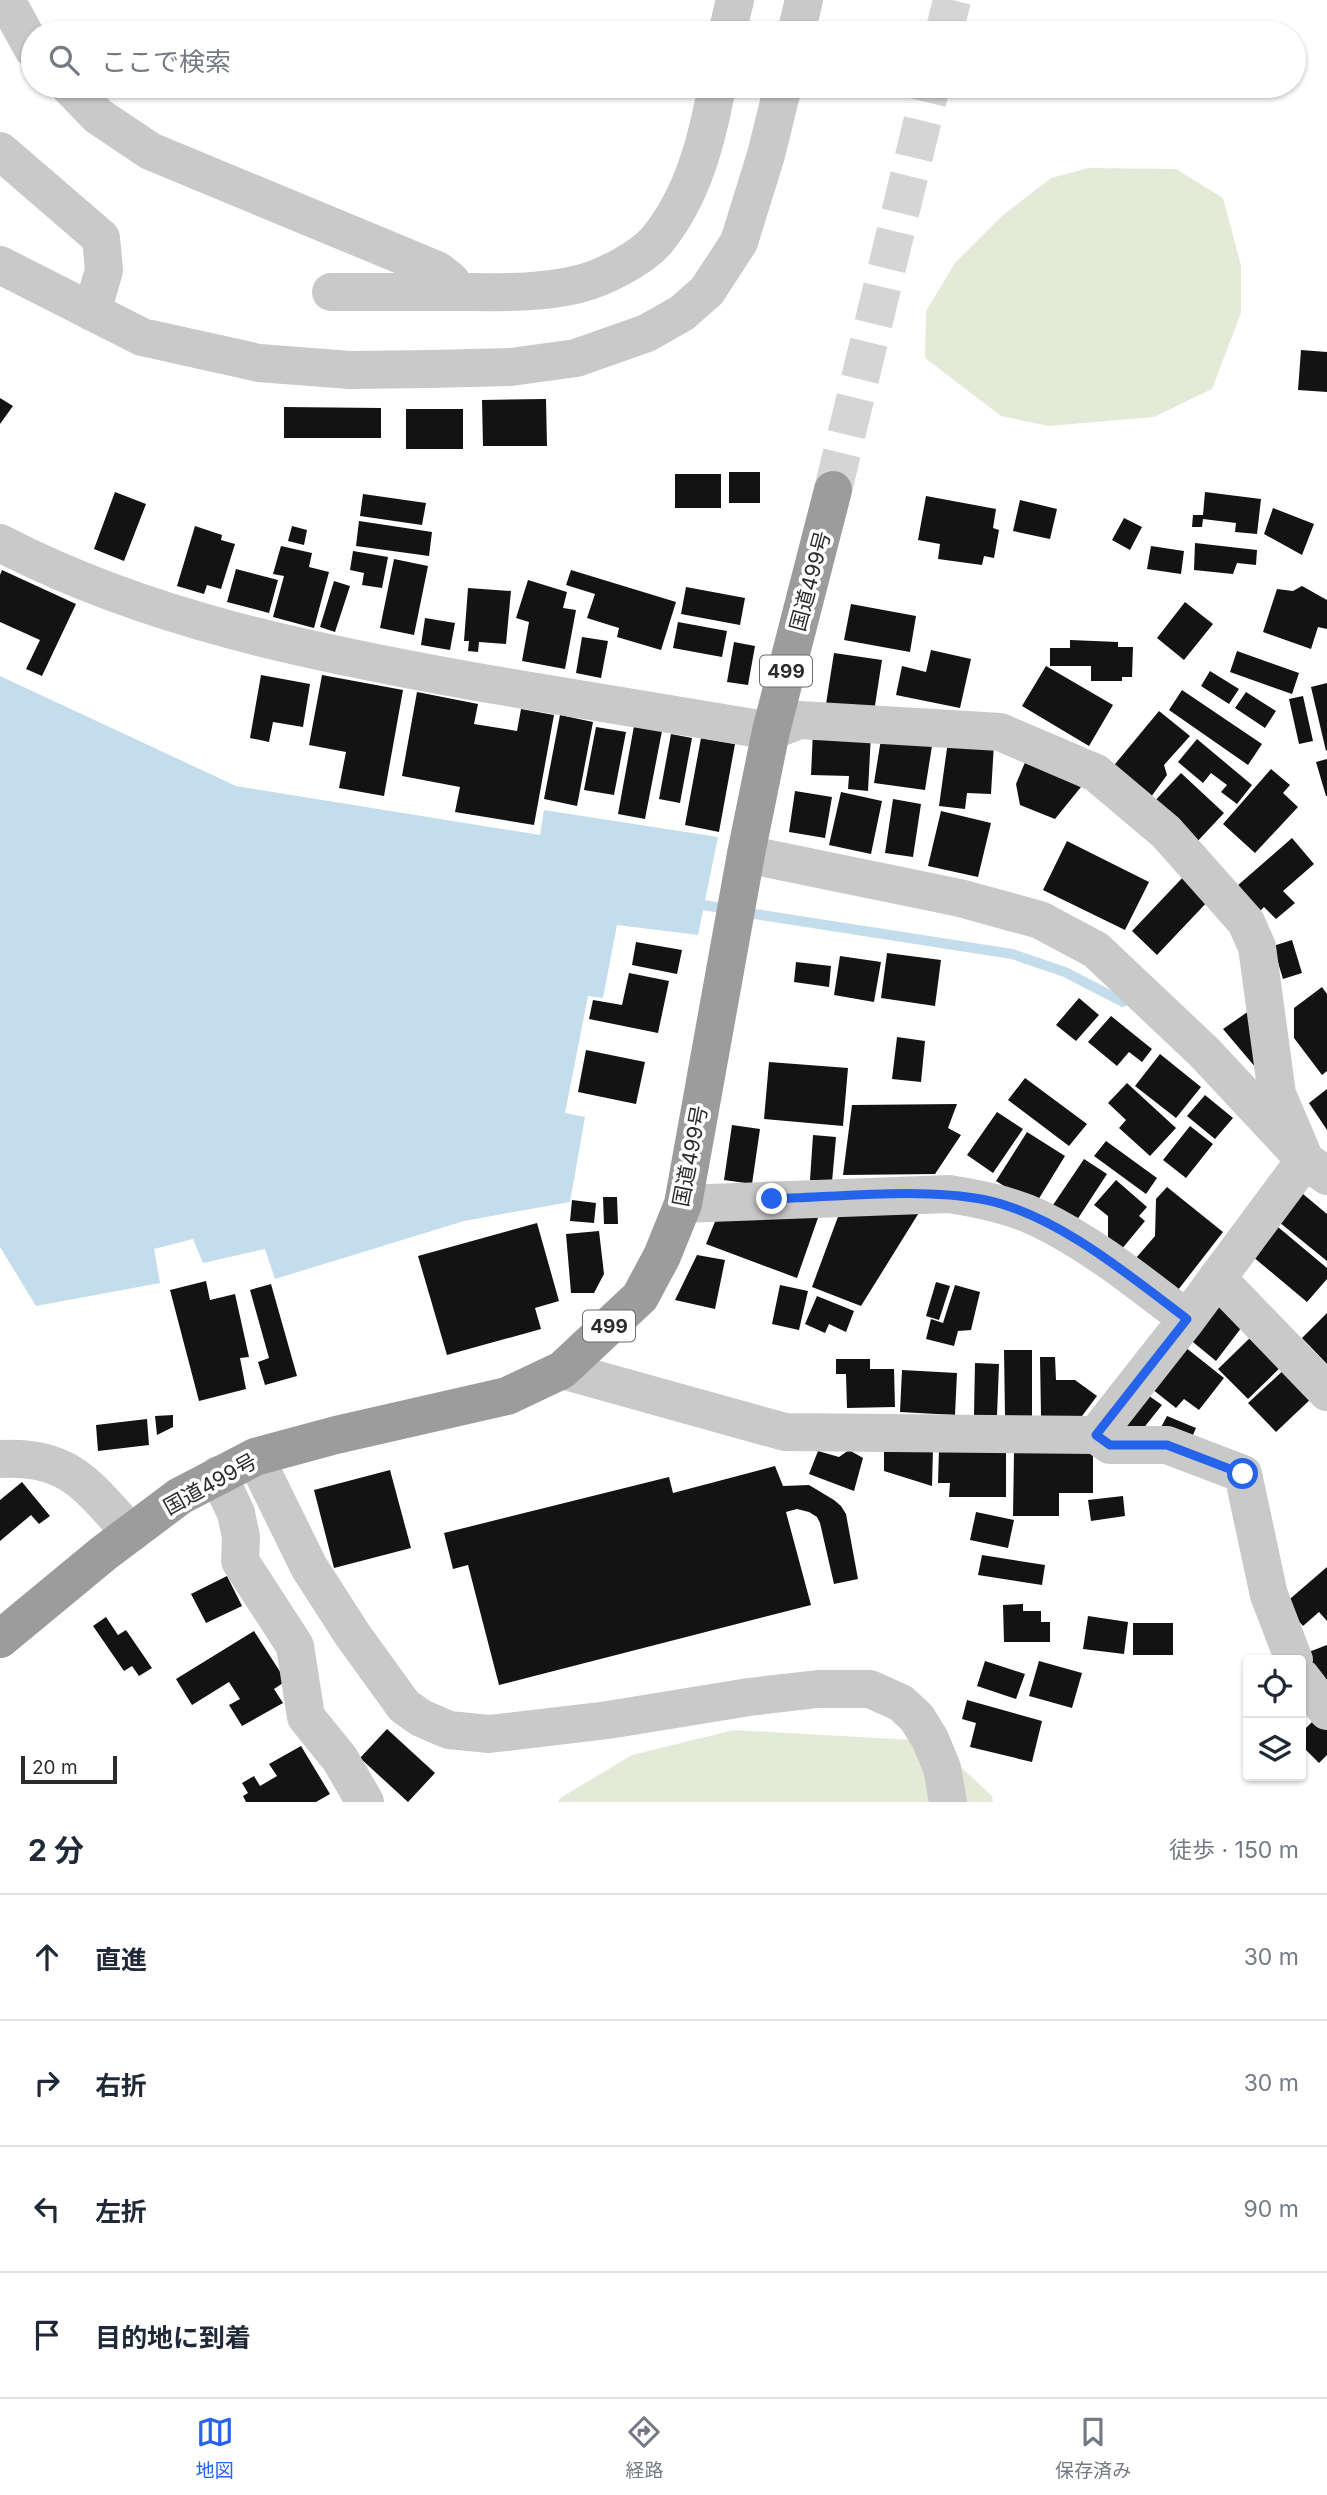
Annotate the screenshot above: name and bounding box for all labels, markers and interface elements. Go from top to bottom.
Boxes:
search box [21,21,1306,98]
icon: search [45,41,83,79]
text: ここで検索 [101,46,231,77]
street label: 国道499号 [785,528,835,634]
road number: 499 [760,656,812,686]
street label: 国道499号 [668,1103,712,1209]
route end [756,1183,787,1214]
road number: 499 [583,1310,635,1342]
street label: 国道499号 [159,1448,261,1520]
route start [1227,1458,1258,1489]
map controls [1243,1655,1306,1781]
button: locate [1243,1655,1306,1718]
button: layers [1243,1718,1306,1781]
scale bar [21,1753,117,1785]
text: 20 m [32,1756,78,1779]
text: 2 分 [28,1832,84,1868]
text: 徒歩 · 150 m [1169,1836,1299,1864]
icon: ahead [28,1938,66,1976]
text: 30 m [1244,1943,1299,1971]
text: 直進 [95,1944,147,1975]
icon: right [28,2064,66,2102]
text: 30 m [1244,2069,1299,2097]
text: 右折 [95,2070,147,2101]
icon: left [28,2190,66,2228]
text: 90 m [1244,2195,1299,2223]
text: 左折 [95,2196,147,2227]
icon: arrive [28,2316,66,2354]
text: 目的地に到着 [95,2322,251,2353]
tab: 地図 [196,2413,234,2482]
tab: 経路 [625,2413,663,2482]
tab: 保存済み [1055,2413,1131,2482]

